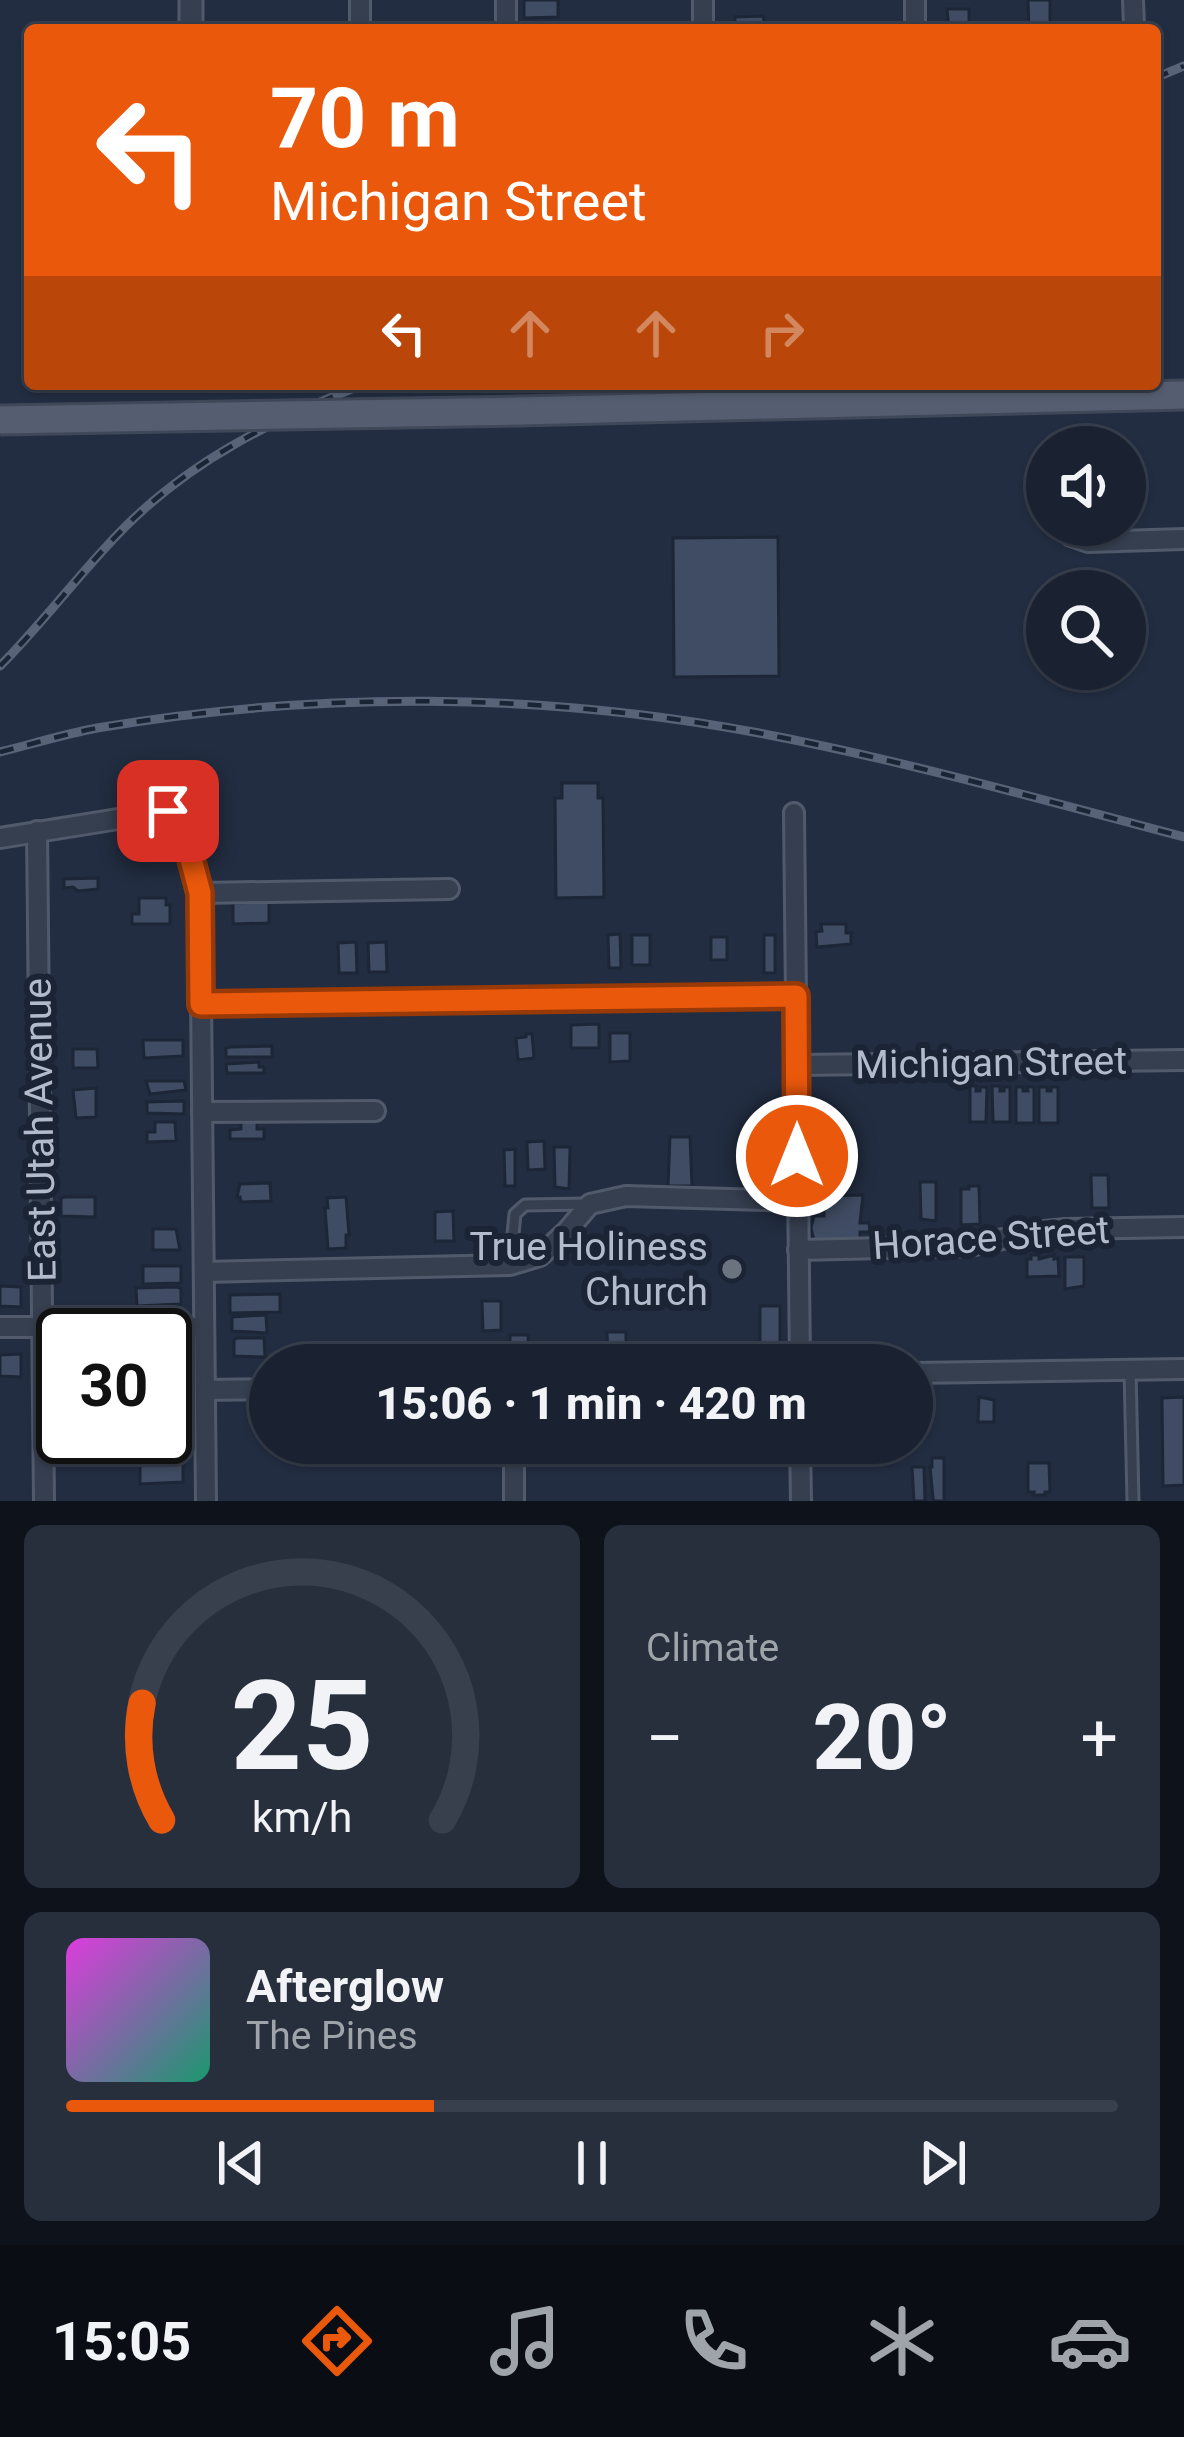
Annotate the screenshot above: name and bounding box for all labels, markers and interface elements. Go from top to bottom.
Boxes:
text: 70 m [270,69,460,168]
icon: left [72,72,228,228]
text: Michigan Street [270,170,647,233]
icon: left [371,300,437,366]
icon: ahead [497,300,563,366]
icon: ahead [623,300,689,366]
icon: right [749,300,815,366]
map controls [1026,426,1146,690]
button: sound [1026,426,1146,546]
button: search [1026,570,1146,690]
pin [117,760,219,862]
icon: arrive [135,778,201,844]
street label: East Utah Avenue [14,978,66,1282]
street label: Michigan Street [855,1038,1127,1088]
position arrow [734,1093,860,1219]
street label: Horace Street [871,1207,1111,1269]
place label: True Holiness Church [470,1224,708,1315]
marker: True Holiness Church [719,1256,745,1282]
speed limit sign: 30 [36,1308,192,1464]
text: 15:06 · 1 min · 420 m [375,1377,807,1430]
text: Climate [646,1625,779,1671]
text: 25 [230,1653,374,1799]
text: 20° [813,1686,952,1791]
text: − [646,1700,684,1777]
text: + [1081,1700,1118,1777]
text: km/h [252,1791,352,1841]
text: Afterglow [246,1960,444,2013]
text: The Pines [246,2013,418,2059]
icon: previous [208,2130,274,2196]
icon: pause [559,2130,625,2196]
icon: next [910,2130,976,2196]
icon: directions [295,2299,379,2383]
icon: music [483,2299,567,2383]
icon: phone [672,2299,756,2383]
icon: climate [860,2299,944,2383]
icon: car [1048,2299,1132,2383]
text: 15:05 [52,2310,191,2373]

